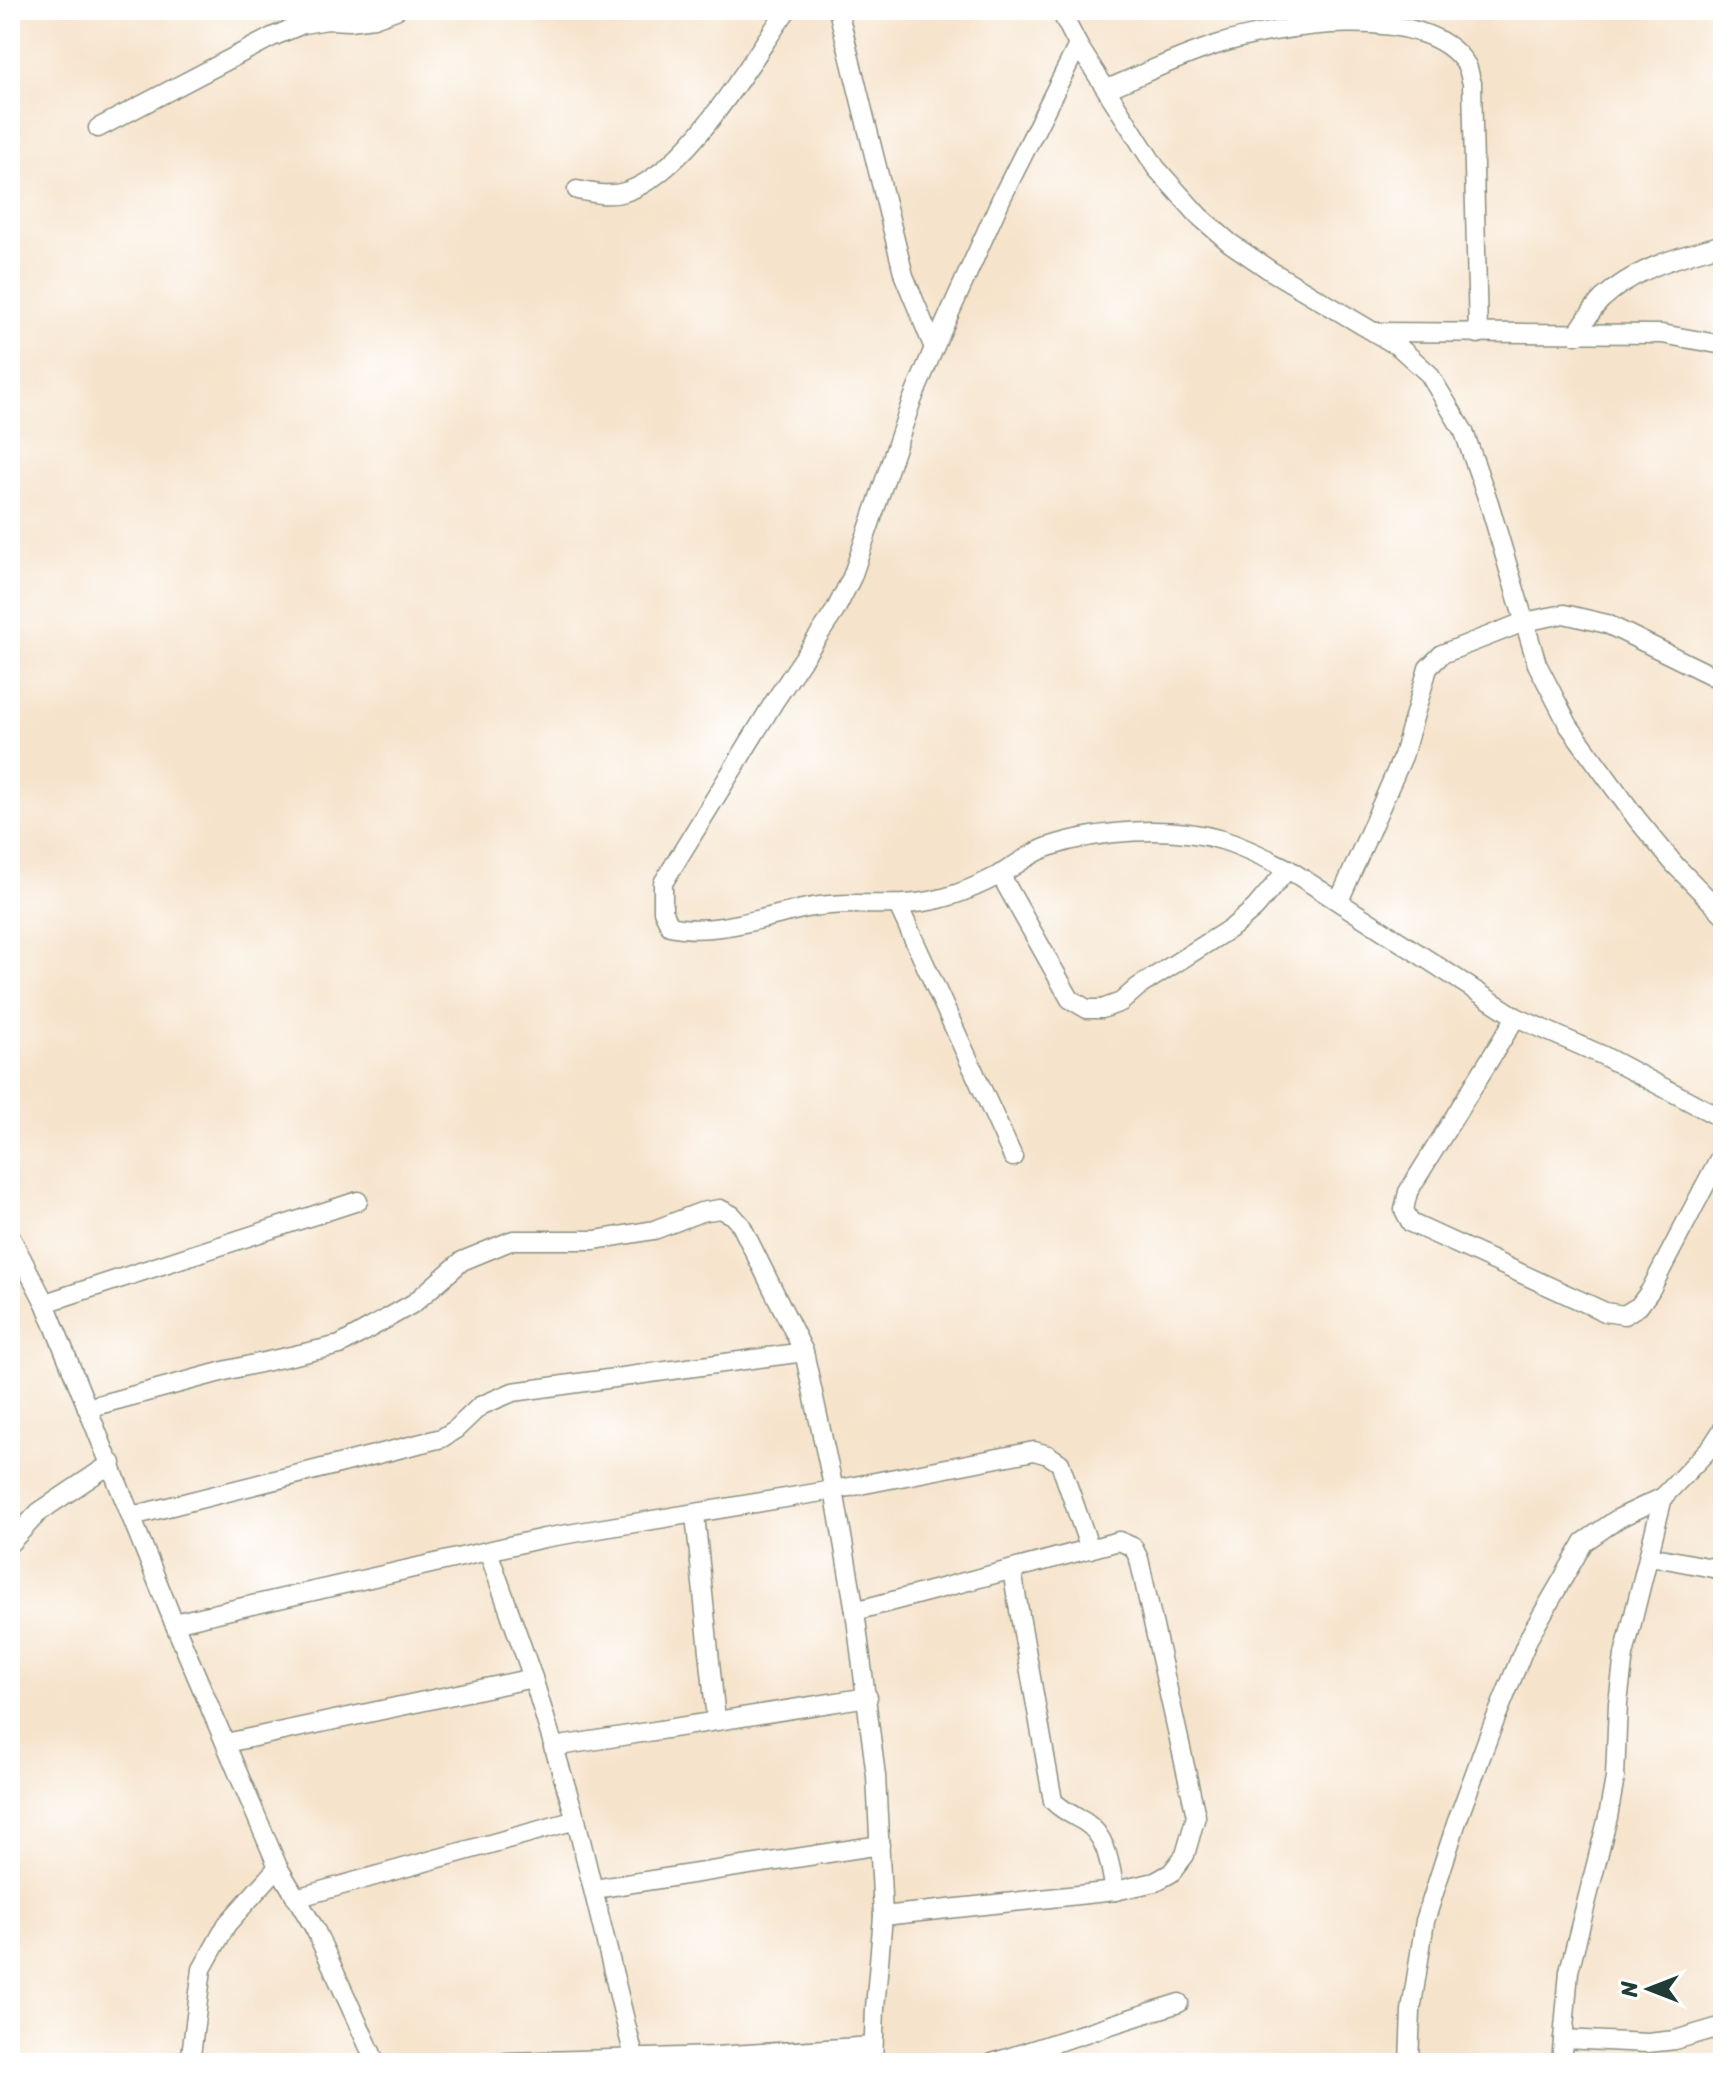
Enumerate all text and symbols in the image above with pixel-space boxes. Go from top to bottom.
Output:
north arrow [1609,1949,1689,2029]
text: N [1610,1981,1649,1998]

